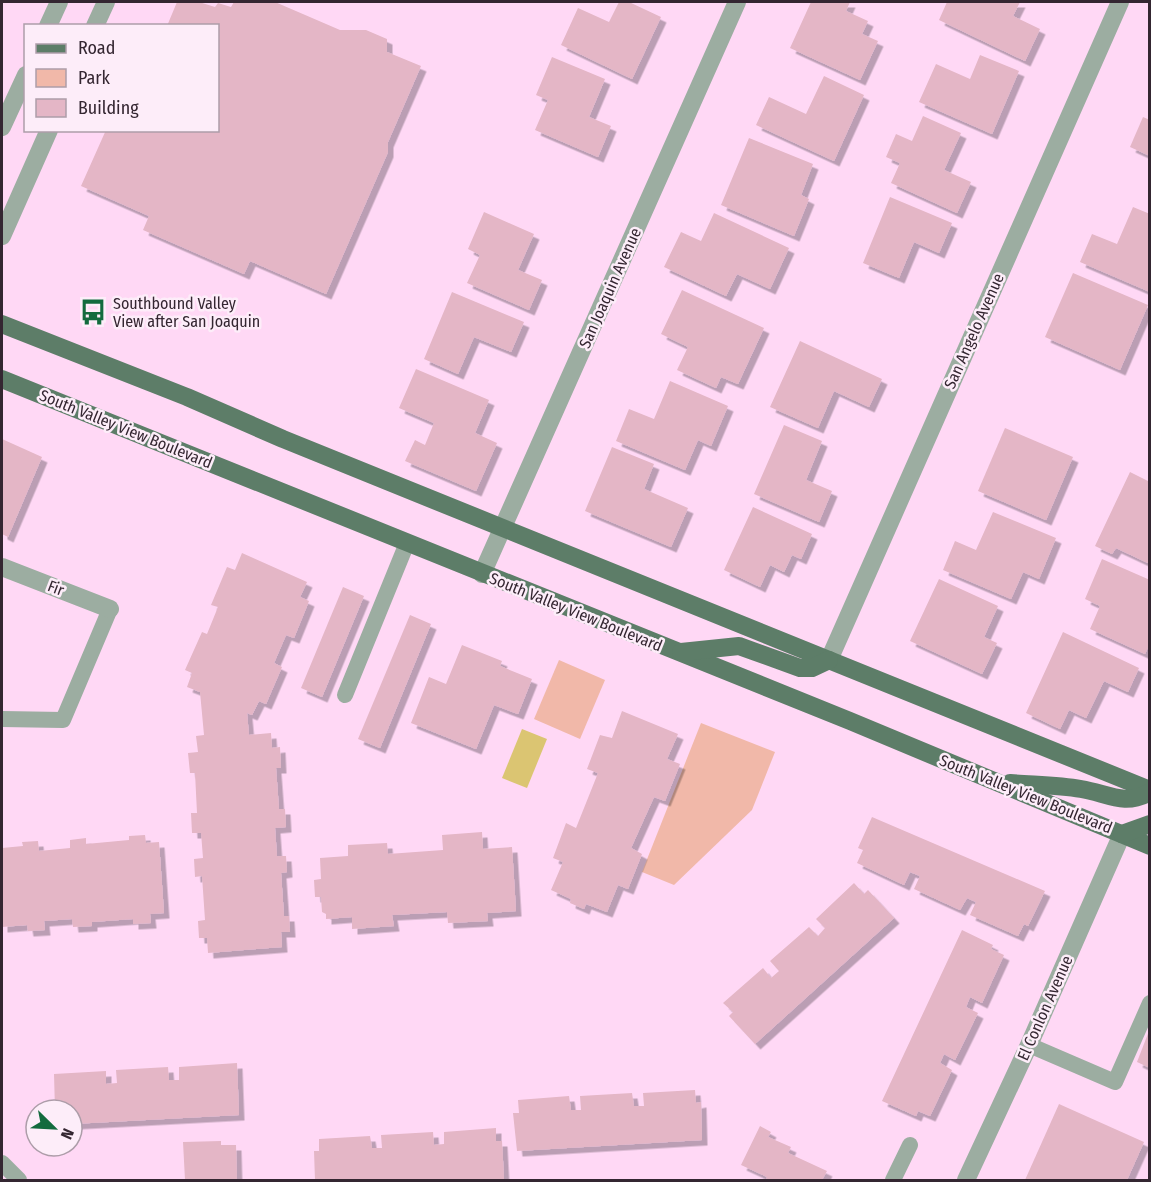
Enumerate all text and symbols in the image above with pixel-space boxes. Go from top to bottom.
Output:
legend [24,24,219,132]
text: Road [78,37,115,59]
text: Park [78,67,111,89]
text: Building [78,97,139,119]
street label: San Joaquin Avenue [575,225,645,351]
street label: San Angelo Avenue [940,270,1008,392]
place label: Southbound Valley View after San Joaquin [113,294,260,331]
bus stop icon: Southbound Valley View after San Joaquin [78,297,108,327]
street label: South Valley View Boulevard [37,386,215,472]
street label: South Valley View Boulevard [487,569,665,655]
street label: Fir [45,576,67,600]
street label: South Valley View Boulevard [937,751,1115,837]
street label: El Conlon Avenue [1013,952,1077,1063]
north arrow [24,1098,84,1158]
text: N [57,1126,78,1142]

